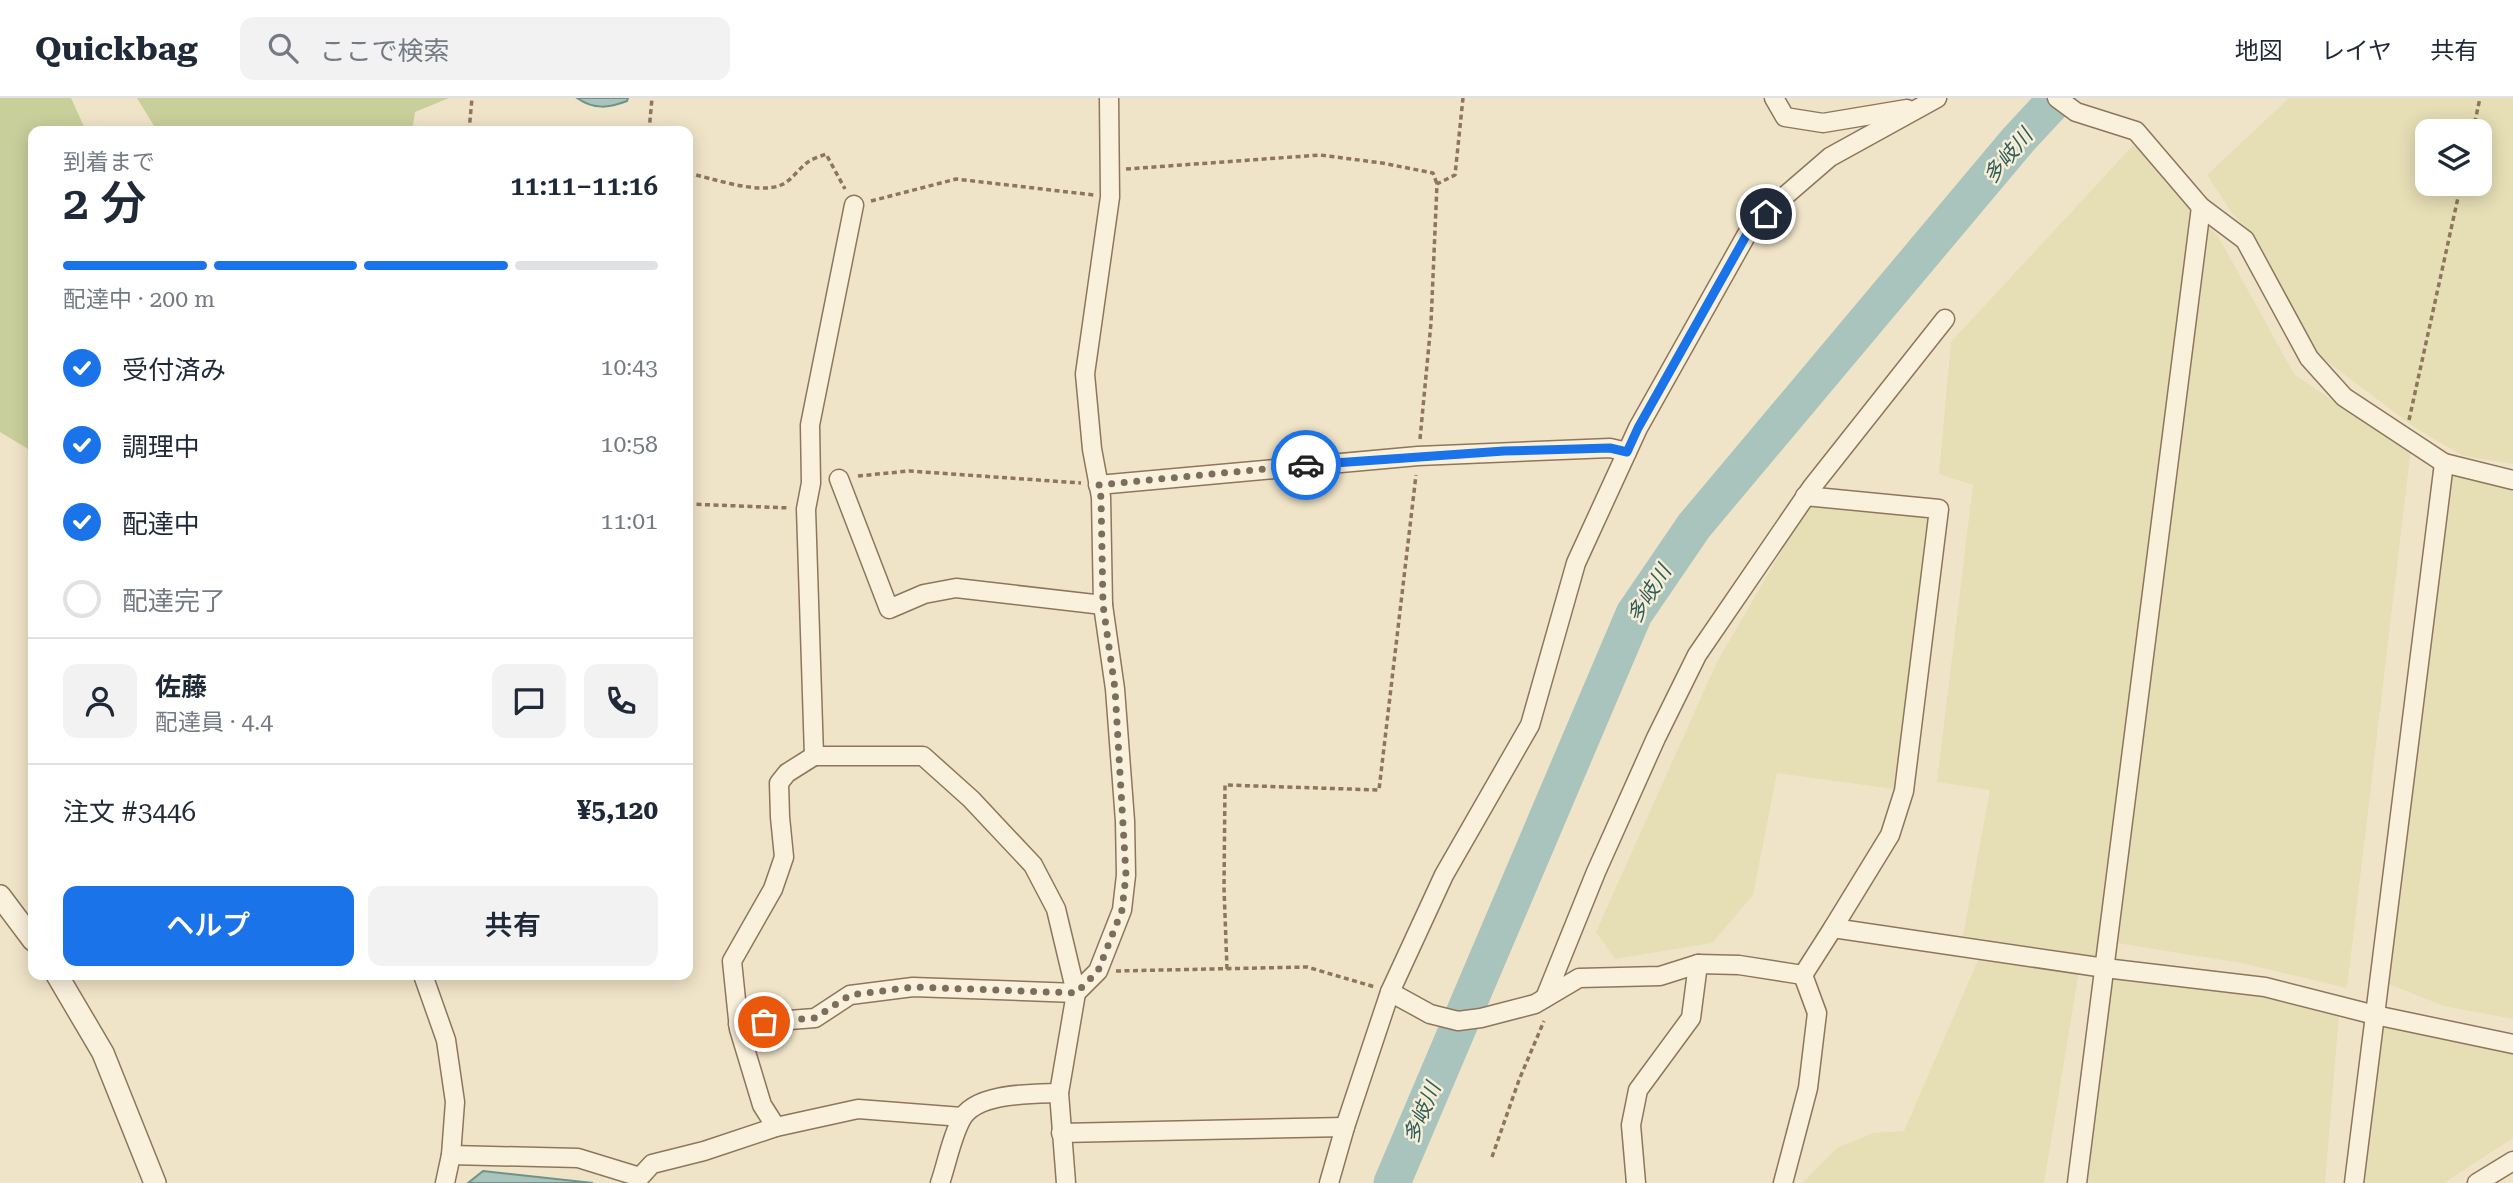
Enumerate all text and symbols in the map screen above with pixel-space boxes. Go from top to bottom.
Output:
search box [240,17,730,80]
text: Quickbag [35,29,198,68]
icon: search [264,29,302,67]
text: ここで検索 [320,36,450,66]
text: 地図 [2235,37,2283,65]
text: レイヤ [2321,37,2392,65]
text: 共有 [2430,37,2478,65]
map controls [2415,119,2492,196]
button: layers [2415,119,2492,196]
water label: 多岐川 [1979,123,2039,188]
text: 到着まで [63,149,155,176]
text: 11:11–11:16 [510,171,658,201]
text: 2 分 [63,176,146,230]
pin [1736,184,1796,244]
icon: home [1747,195,1785,233]
text: 配達中 · 200 m [63,286,215,313]
icon: check [63,349,101,387]
text: 10:43 [601,354,658,381]
text: 受付済み [122,355,226,385]
icon: check [63,426,101,464]
courier [1271,430,1341,500]
text: 10:58 [601,431,658,458]
text: 調理中 [122,432,200,462]
icon: car [1287,446,1325,484]
icon: check [63,503,101,541]
text: 11:01 [601,508,658,535]
text: 配達中 [122,509,200,539]
water label: 多岐川 [1622,559,1677,627]
text: 配達完了 [122,586,226,616]
button: person [63,664,137,738]
button: chat [492,664,566,738]
button: phone [584,664,658,738]
text: 佐藤 [155,672,207,702]
text: 配達員 · 4.4 [155,709,273,736]
text: ¥5,120 [577,795,658,825]
text: 注文 #3446 [63,797,196,827]
button: ヘルプ [63,886,354,966]
button: 共有 [368,886,658,966]
pin [734,992,794,1052]
icon: bag [745,1003,783,1041]
water label: 多岐川 [1399,1077,1446,1147]

